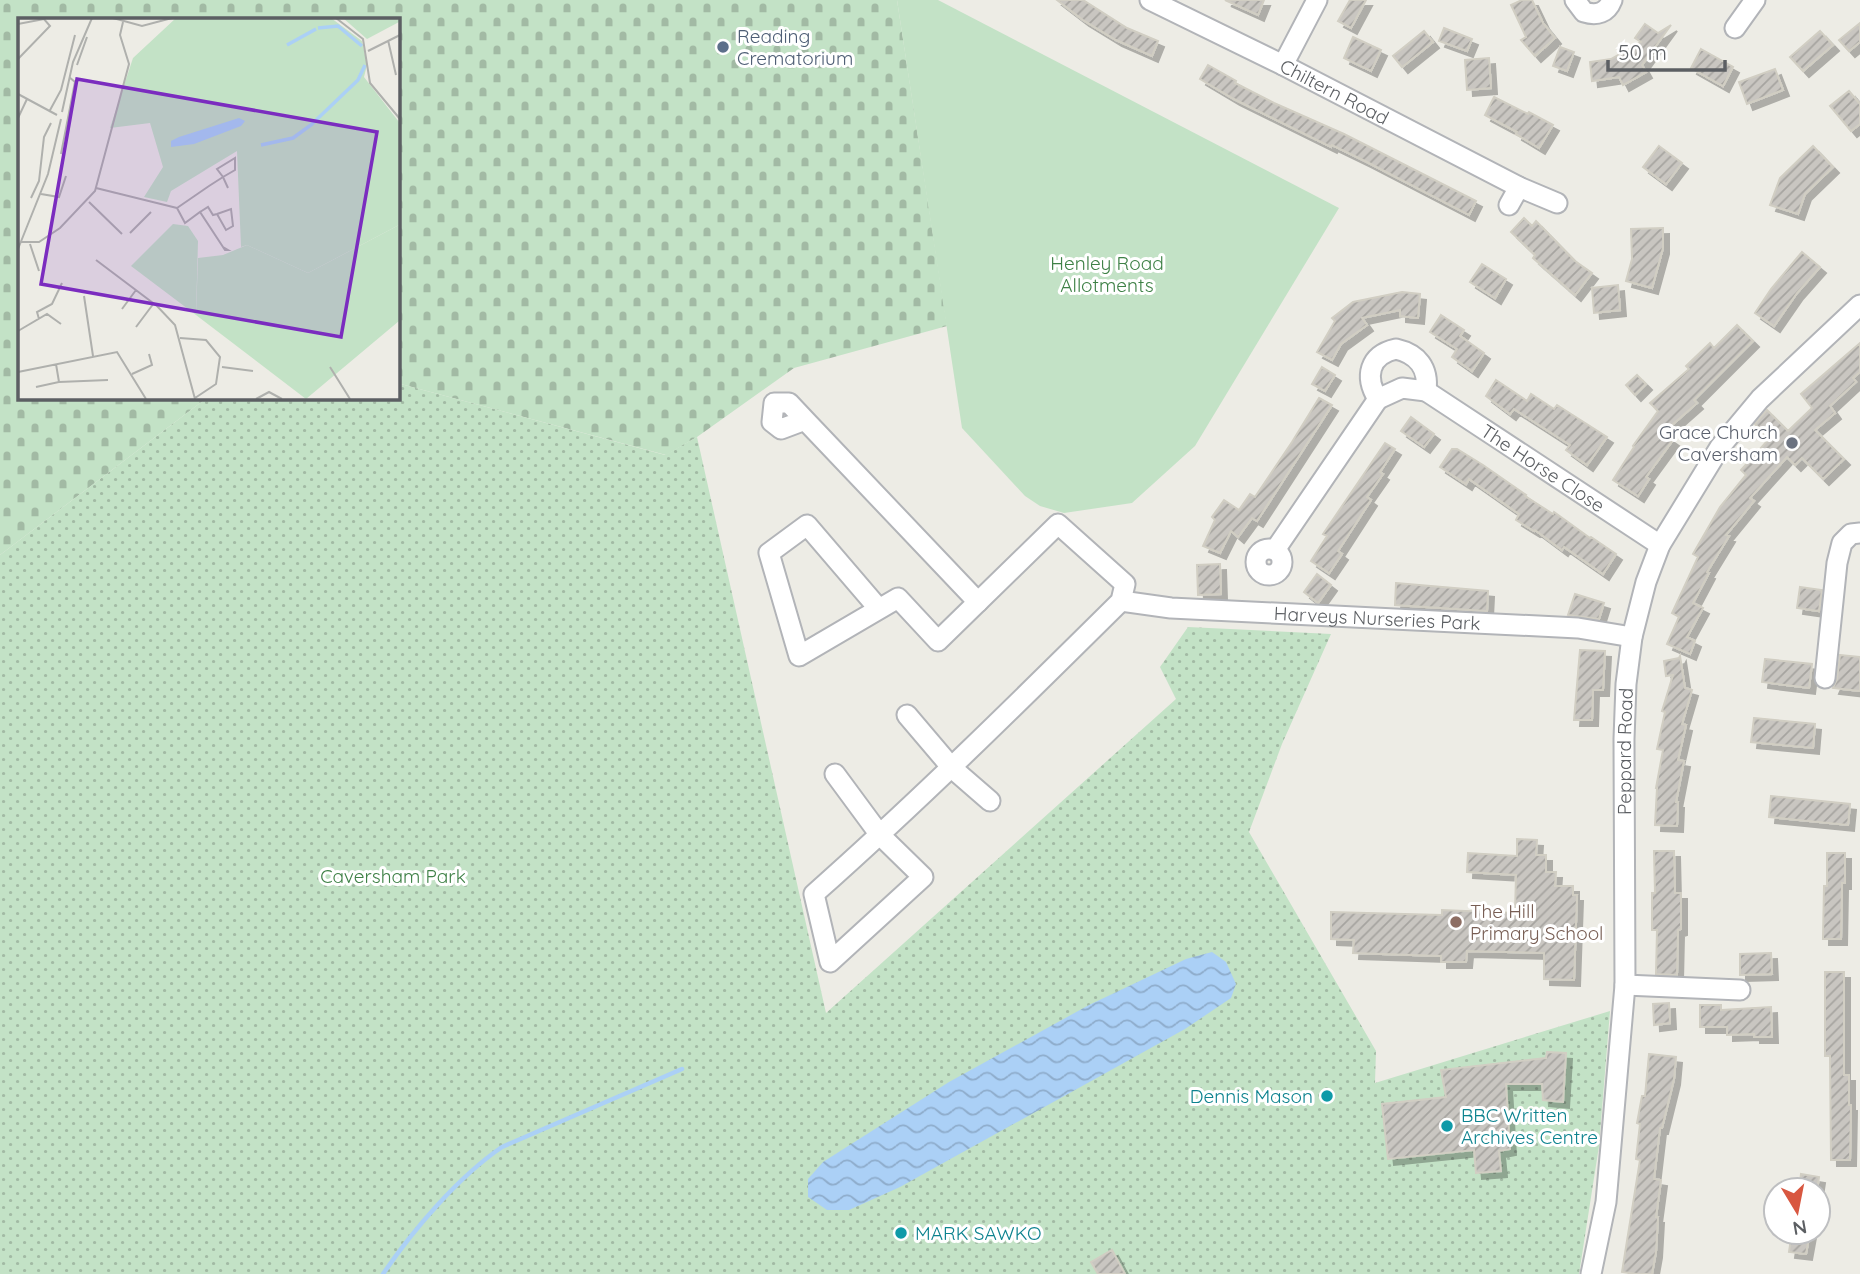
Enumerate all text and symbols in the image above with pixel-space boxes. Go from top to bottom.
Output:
inset map [18,18,399,399]
place label: Reading Crematorium [737,24,853,70]
scale bar [1608,28,1725,72]
marker: Reading Crematorium [715,39,731,55]
text: 50 m [1618,39,1667,65]
street label: Chiltern Road [1276,54,1393,130]
park label: Henley Road Allotments [1050,251,1164,297]
street label: The Horse Close [1476,419,1609,517]
place label: Grace Church Caversham [1659,420,1778,466]
marker: Grace Church Caversham [1784,435,1800,451]
street label: Harveys Nurseries Park [1273,601,1481,635]
street label: Peppard Road [1612,687,1638,815]
park label: Caversham Park [320,864,466,888]
place label: The Hill Primary School [1470,899,1603,945]
marker: The Hill Primary School [1448,914,1464,930]
place label: Dennis Mason [1190,1084,1313,1108]
marker: Dennis Mason [1319,1088,1335,1104]
place label: BBC Written Archives Centre [1461,1103,1598,1149]
marker: BBC Written Archives Centre [1439,1118,1455,1134]
north arrow [1762,1176,1832,1246]
text: N [1791,1215,1809,1241]
place label: MARK SAWKO [915,1221,1041,1245]
marker: MARK SAWKO [893,1225,909,1241]

